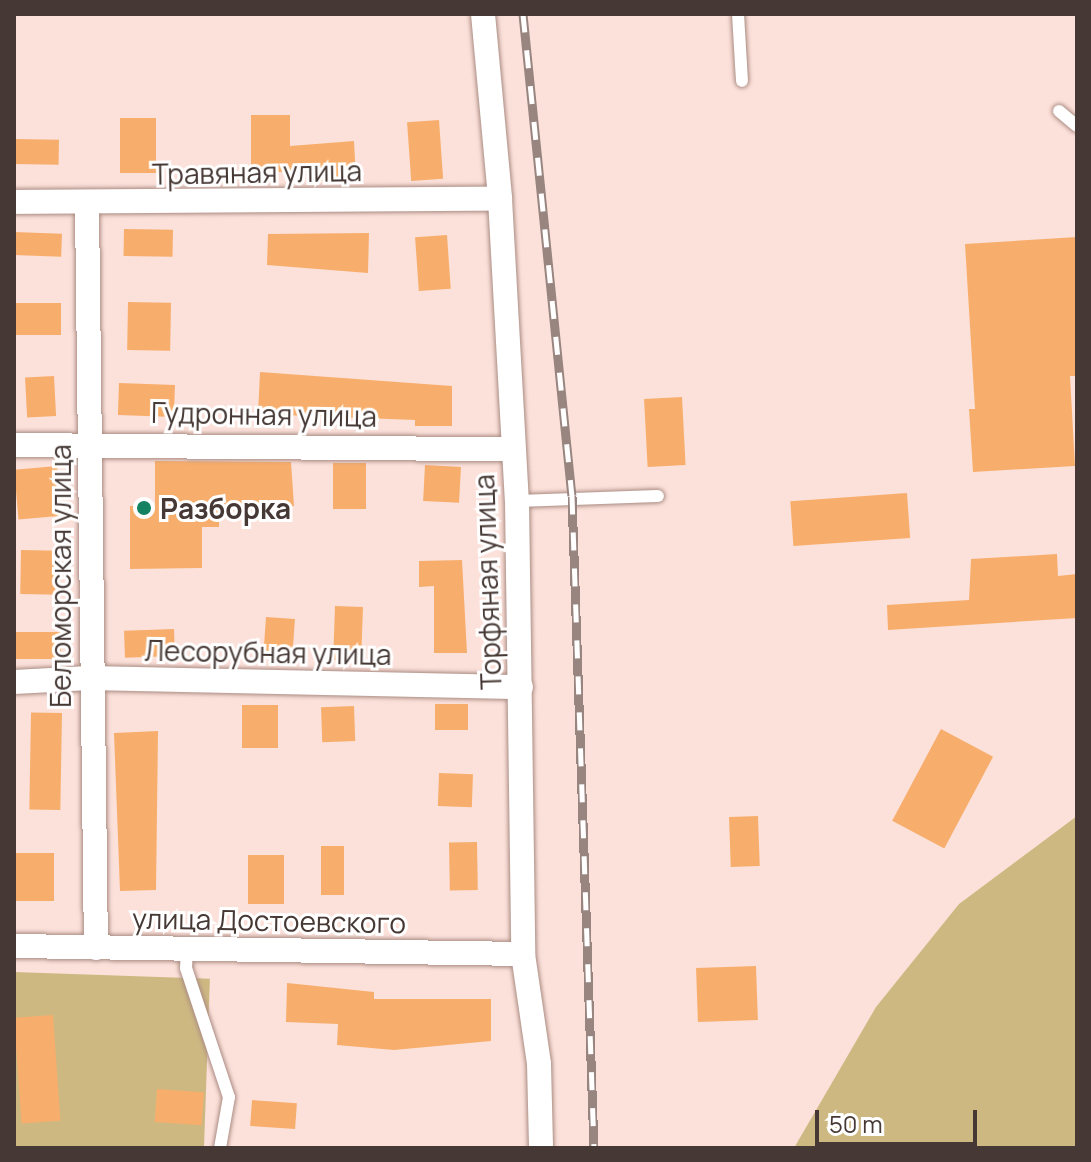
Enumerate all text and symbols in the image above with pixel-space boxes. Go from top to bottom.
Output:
street label: Травяная улица [152,153,362,191]
street label: Гудронная улица [151,395,377,433]
street label: Беломорская улица [43,444,77,708]
street label: Торфяная улица [466,474,508,690]
place label: Разборка [160,491,291,525]
marker: Разборка [135,499,153,517]
street label: Лесорубная улица [144,633,392,671]
street label: улица Достоевского [132,901,406,939]
scale bar [819,1094,981,1144]
text: 50 m [829,1107,883,1140]

